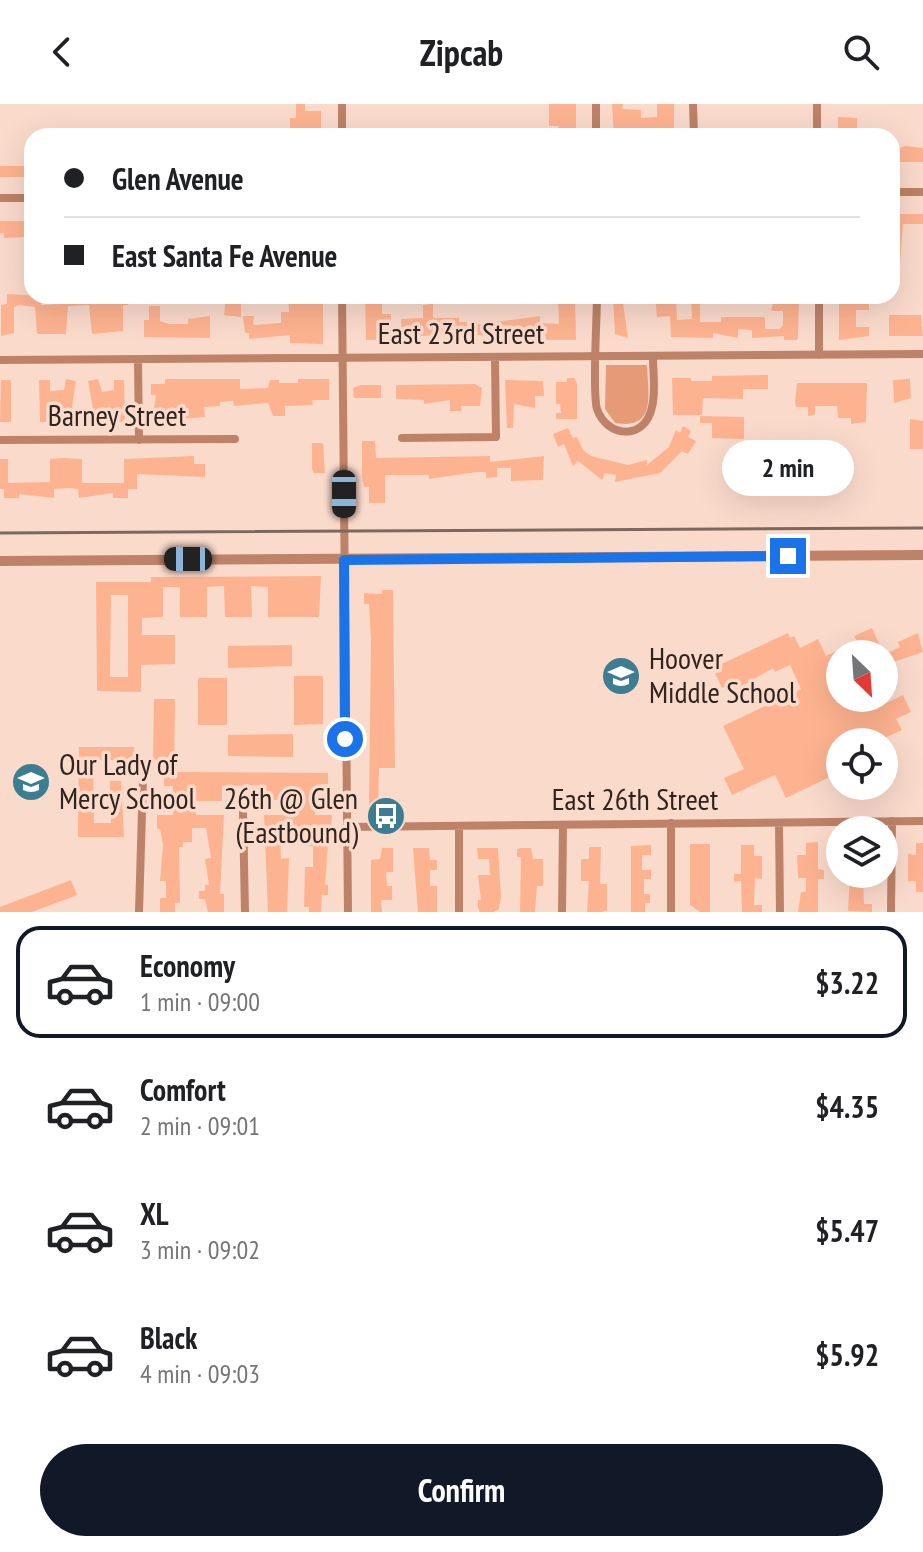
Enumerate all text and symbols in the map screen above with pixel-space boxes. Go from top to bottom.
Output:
text: Zipcab [420,29,503,76]
icon: back [40,30,84,74]
icon: search [839,30,883,74]
text: Glen Avenue [112,159,244,198]
text: East Santa Fe Avenue [112,236,337,275]
street label: East 23rd Street [378,313,545,352]
street label: Barney Street [48,395,187,434]
callout: 2 min [722,440,854,496]
text: 2 min [762,451,814,484]
car [332,470,356,518]
route end [770,538,806,574]
car [164,547,212,571]
place label: Hoover Middle School [649,638,796,711]
north arrow [826,640,898,712]
map controls [826,640,898,888]
school or university icon: Hoover Middle School [600,655,642,697]
route start [327,721,363,757]
button: locate [826,728,898,800]
place label: Our Lady of Mercy School [59,744,196,817]
school or university icon: Our Lady of Mercy School [10,761,52,803]
place label: 26th @ Glen (Eastbound) [224,778,358,851]
street label: East 26th Street [552,779,719,818]
bus stop icon: 26th @ Glen (Eastbound) [365,795,407,837]
button: layers [826,816,898,888]
icon: car [44,946,116,1018]
text: Economy [140,946,235,985]
text: $3.22 [815,963,879,1002]
text: 1 min · 09:00 [140,985,260,1018]
icon: car [44,1070,116,1142]
text: Comfort [140,1070,226,1109]
text: $4.35 [815,1087,879,1126]
text: 2 min · 09:01 [140,1109,260,1142]
icon: car [44,1194,116,1266]
text: XL [140,1194,169,1233]
text: $5.47 [815,1211,879,1250]
text: 3 min · 09:02 [140,1233,260,1266]
icon: car [44,1318,116,1390]
text: Black [140,1318,197,1357]
text: $5.92 [815,1335,879,1374]
text: 4 min · 09:03 [140,1357,260,1390]
button: Confirm [40,1444,883,1536]

